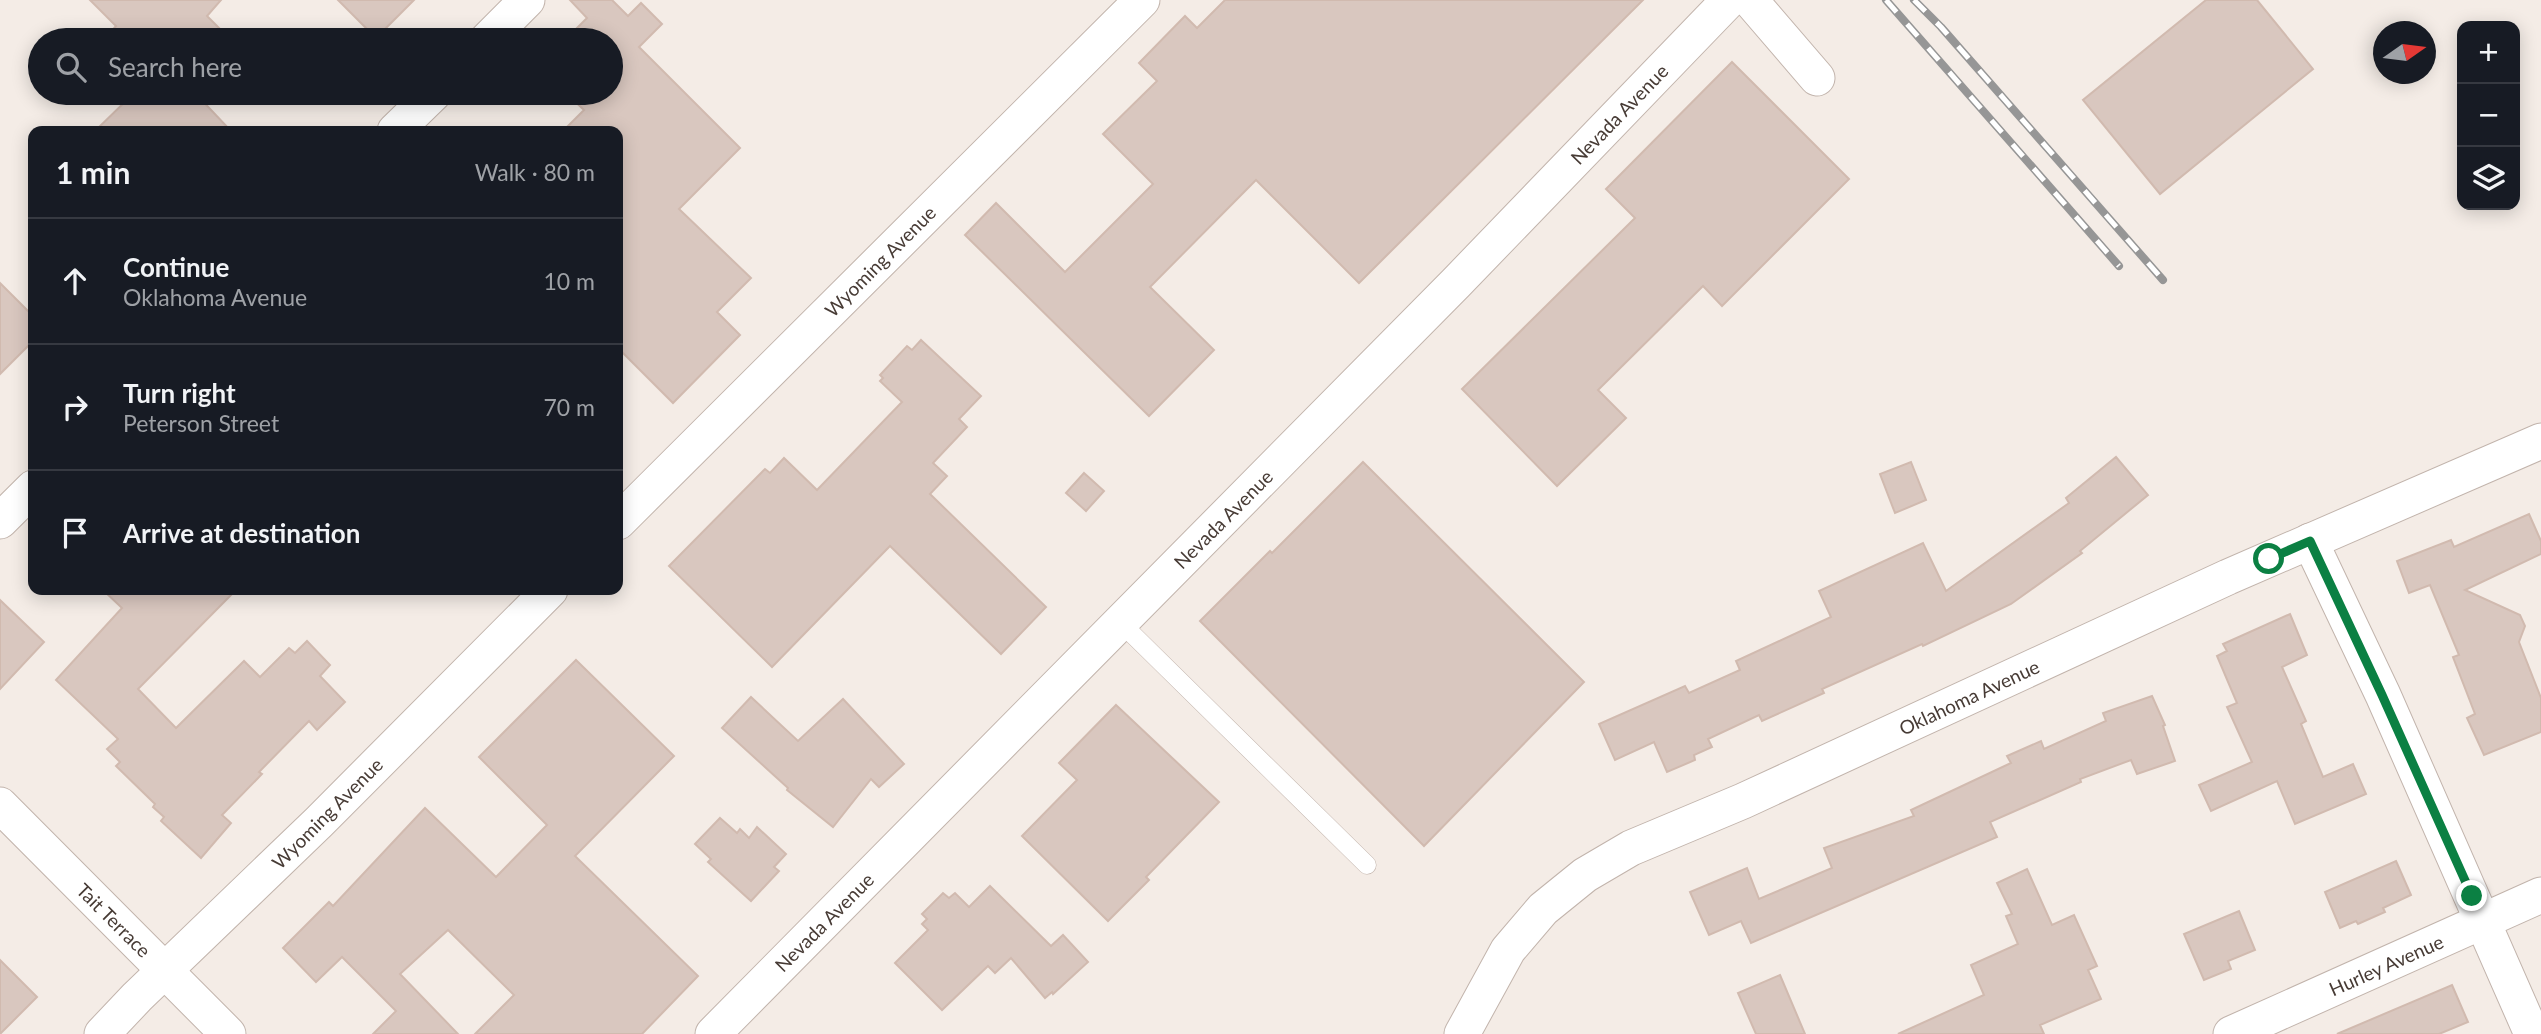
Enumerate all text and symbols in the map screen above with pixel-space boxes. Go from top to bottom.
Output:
north arrow [2373,21,2436,84]
map controls [2457,21,2520,210]
button: + [2457,21,2520,84]
search box [28,28,623,105]
icon: search [52,48,90,86]
text: Search here [108,51,242,83]
street label: Nevada Avenue [1565,59,1673,169]
button: − [2457,84,2520,147]
button: layers [2457,147,2520,210]
text: 1 min [56,154,130,190]
text: Walk · 80 m [475,158,595,186]
street label: Wyoming Avenue [820,201,940,321]
text: Continue [123,251,229,283]
icon: ahead [56,262,94,300]
text: 10 m [544,267,595,295]
text: Oklahoma Avenue [123,283,307,311]
text: Turn right [123,377,236,409]
icon: right [56,388,94,426]
text: 70 m [544,393,595,421]
text: Peterson Street [123,409,279,437]
street label: Nevada Avenue [1169,465,1277,573]
icon: arrive [56,514,94,552]
text: Arrive at destination [123,517,360,549]
route start [2253,543,2284,574]
street label: Oklahoma Avenue [1895,654,2043,740]
street label: Wyoming Avenue [267,753,387,873]
street label: Nevada Avenue [770,868,878,976]
street label: Tait Terrace [72,878,156,962]
route end [2456,880,2487,911]
street label: Hurley Avenue [2325,930,2447,1000]

